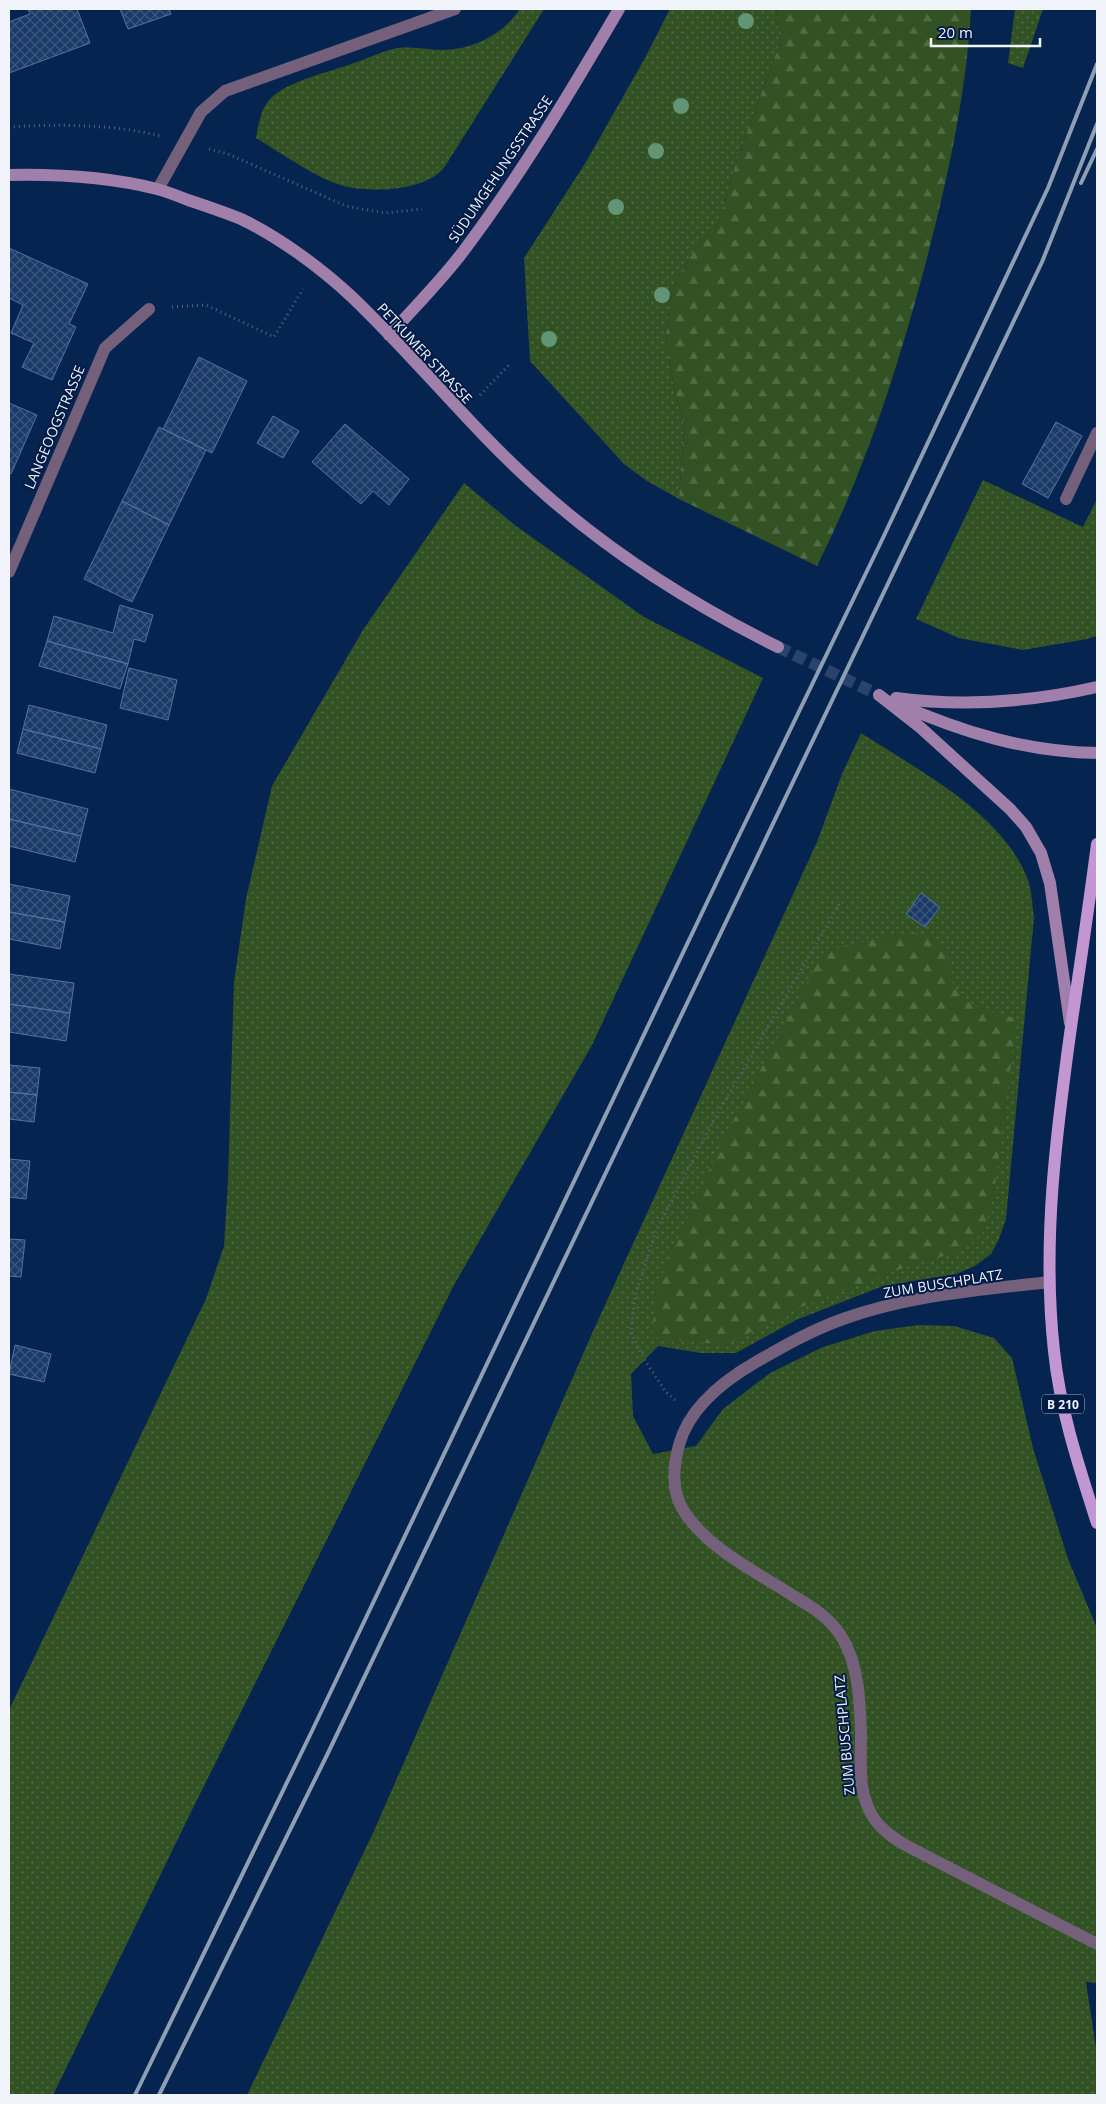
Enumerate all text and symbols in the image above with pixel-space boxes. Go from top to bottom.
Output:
scale bar [931,15,1040,47]
text: 20 m [938,22,973,42]
street label: SÜDUMGEHUNGSSTRASSE [444,92,556,246]
street label: PETKUMER STRASSE [373,298,477,408]
street label: LANGEOOGSTRASSE [19,362,89,492]
street label: ZUM BUSCHPLATZ [882,1264,1004,1302]
road number: B 210 [1042,1395,1084,1414]
street label: ZUM BUSCHPLATZ [829,1674,859,1796]

